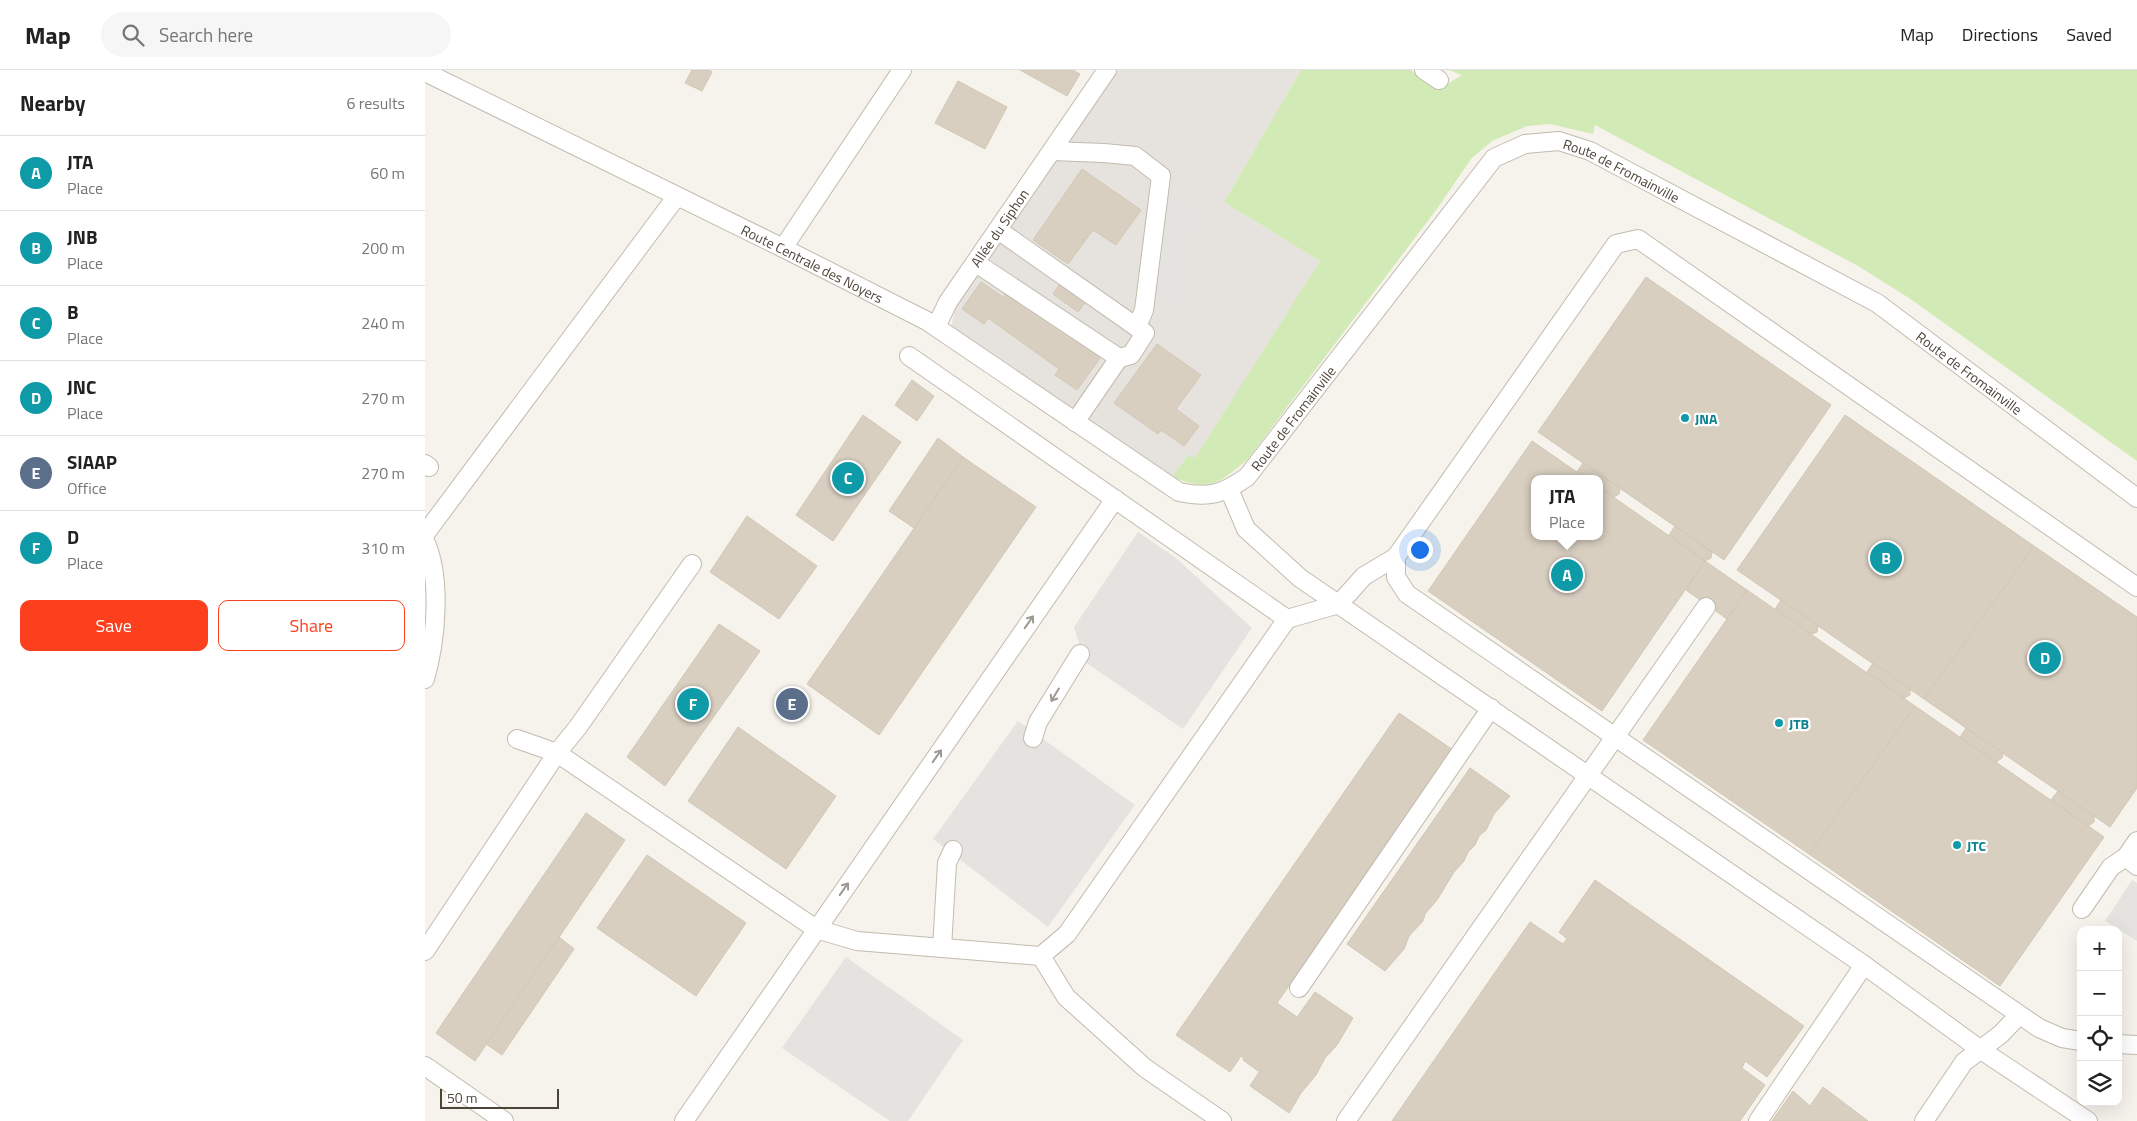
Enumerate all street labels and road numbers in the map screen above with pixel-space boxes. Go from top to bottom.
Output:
street label: Route de Fromainville [1561,133,1684,207]
street label: Allée du Siphon [965,184,1033,271]
street label: Route Centrale des Noyers [738,219,887,308]
street label: Route de Fromainville [1912,326,2027,419]
street label: Route de Fromainville [1245,361,1340,475]

